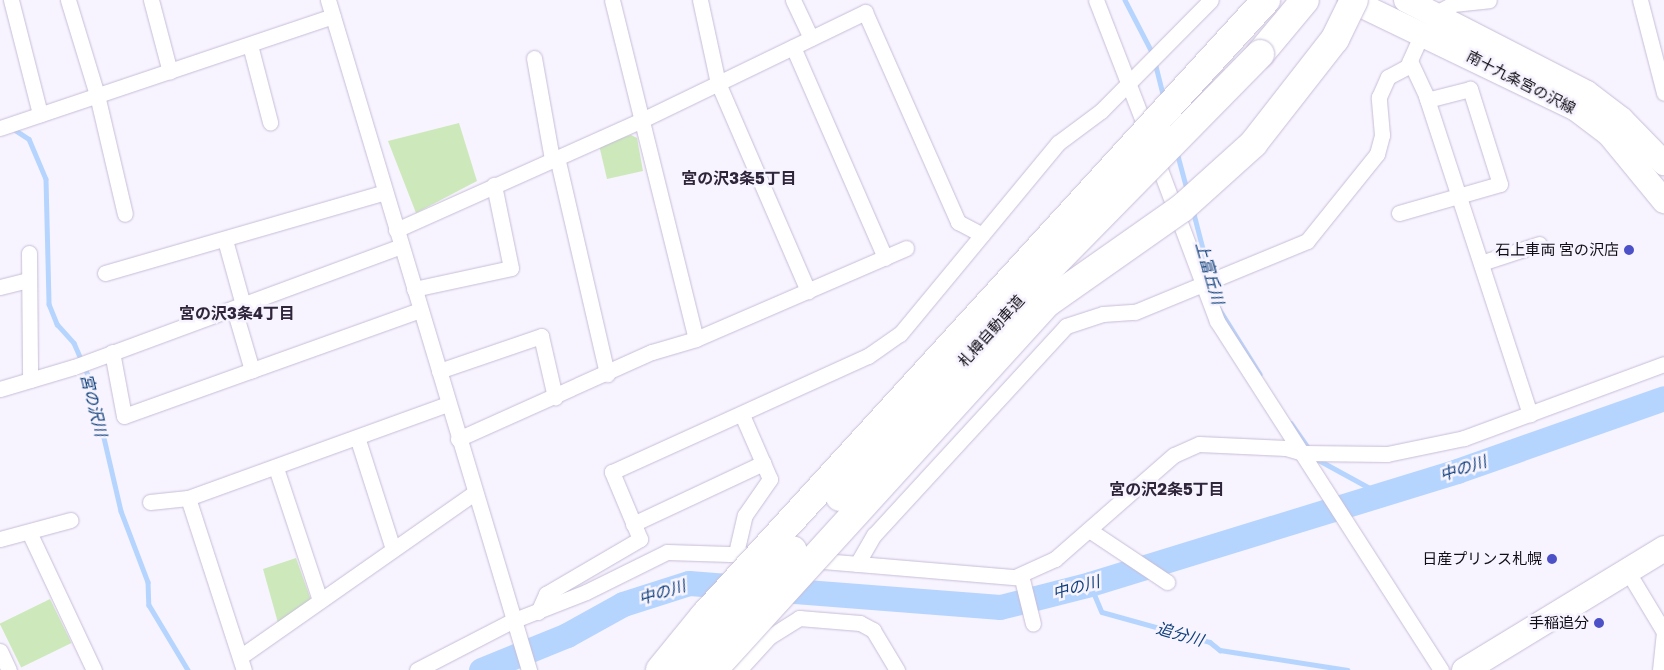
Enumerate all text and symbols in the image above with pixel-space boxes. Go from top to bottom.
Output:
street label: 南十九条宮の沢線 [1463,47,1579,117]
district label: 宮の沢3条5丁目 [681,168,797,188]
water label: 上富丘川 [1192,240,1228,306]
place label: 石上車両 宮の沢店 [1495,241,1619,259]
marker: 石上車両 宮の沢店 [1623,244,1635,256]
street label: 札樽自動車道 [954,292,1028,370]
district label: 宮の沢3条4丁目 [179,303,295,323]
water label: 宮の沢川 [77,372,111,438]
water label: 中の川 [1437,451,1489,485]
district label: 宮の沢2条5丁目 [1109,479,1225,499]
place label: 日産プリンス札幌 [1422,550,1542,568]
marker: 日産プリンス札幌 [1546,553,1558,565]
water label: 中の川 [1050,572,1102,602]
water label: 中の川 [636,576,688,608]
place label: 手稲追分 [1529,614,1589,632]
marker: 手稲追分 [1593,617,1605,629]
water label: 追分川 [1154,618,1206,650]

